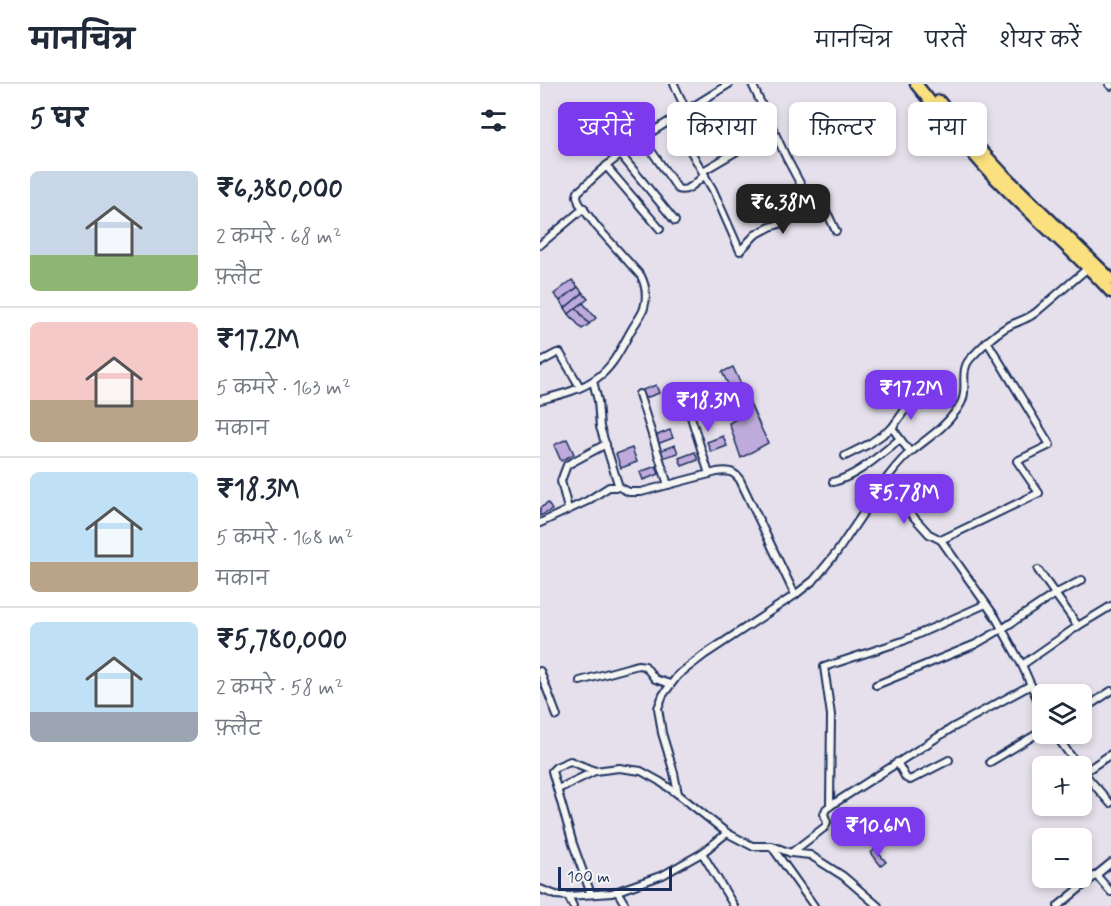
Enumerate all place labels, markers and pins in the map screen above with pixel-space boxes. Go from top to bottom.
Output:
pin: ₹6.38M [734,184,832,235]
pin: ₹17.2M [862,370,960,421]
pin: ₹18.3M [659,382,757,433]
pin: ₹5.78M [855,474,953,525]
pin: ₹10.6M [829,807,927,858]

